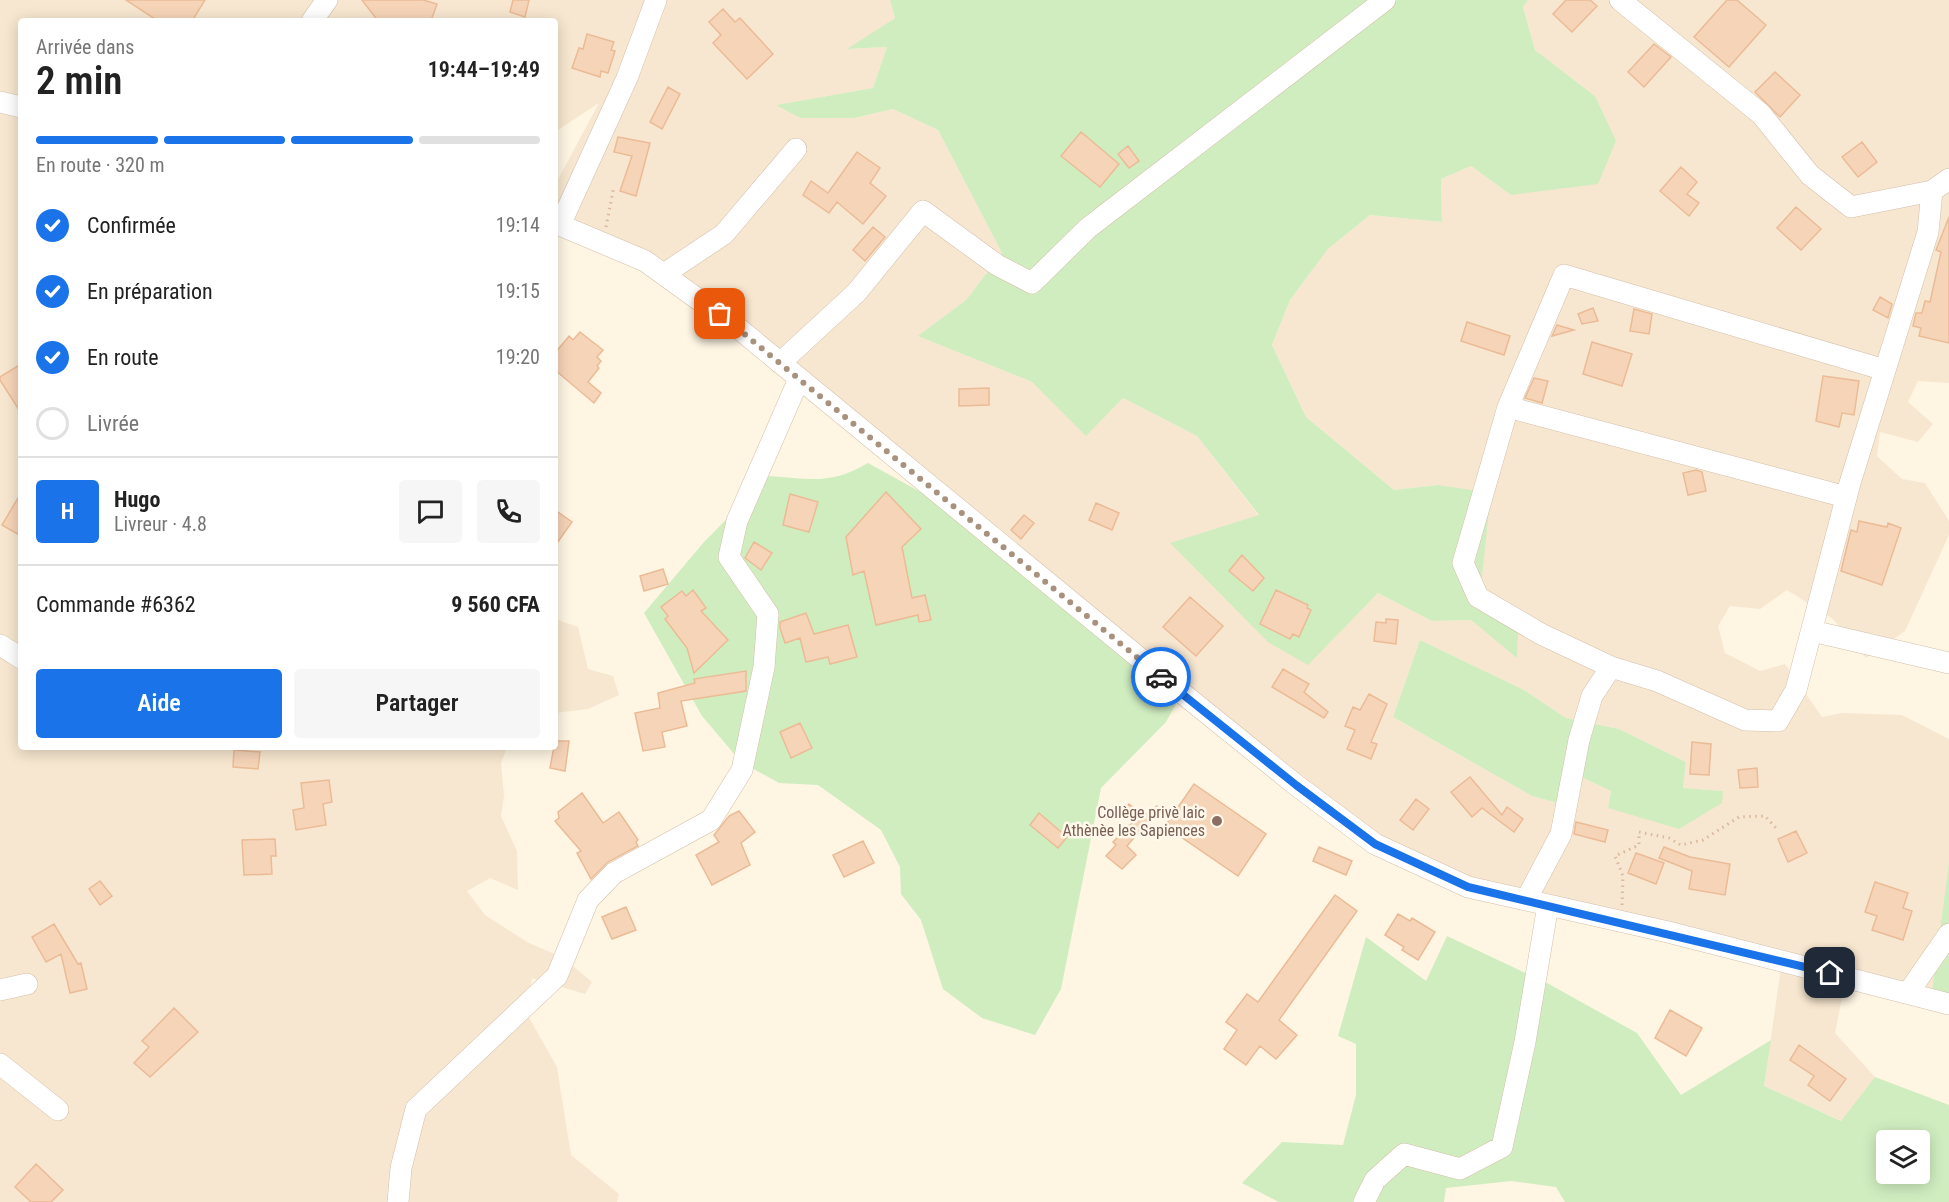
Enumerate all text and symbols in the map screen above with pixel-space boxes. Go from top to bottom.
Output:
text: Arrivée dans [36,35,134,59]
text: 19:44–19:49 [428,57,540,82]
text: 2 min [36,58,122,104]
text: En route · 320 m [36,153,164,177]
icon: check [36,209,69,242]
text: Confirmée [87,213,176,238]
text: 19:14 [496,213,540,237]
icon: check [36,275,69,308]
text: En préparation [87,279,213,304]
text: 19:15 [496,279,540,303]
pin [694,288,745,339]
icon: bag [703,297,736,330]
icon: check [36,341,69,374]
text: En route [87,345,159,370]
text: 19:20 [496,345,540,369]
text: Livrée [87,411,139,436]
button: chat [399,480,462,543]
button: phone [477,480,540,543]
text: Hugo [114,487,160,512]
text: H [61,499,74,524]
text: Livreur · 4.8 [114,512,207,536]
text: Commande #6362 [36,592,196,617]
text: 9 560 CFA [451,592,540,617]
courier [1131,647,1191,707]
icon: car [1145,661,1178,694]
button: Aide [36,669,282,738]
button: Partager [294,669,540,738]
place label: Collège privè laic Athènèe les Sapiences [1062,803,1205,840]
marker: Collège privè laic Athènèe les Sapiences [1210,814,1224,828]
pin [1804,947,1855,998]
icon: home [1813,956,1846,989]
map controls [1876,1130,1930,1184]
button: layers [1876,1130,1930,1184]

